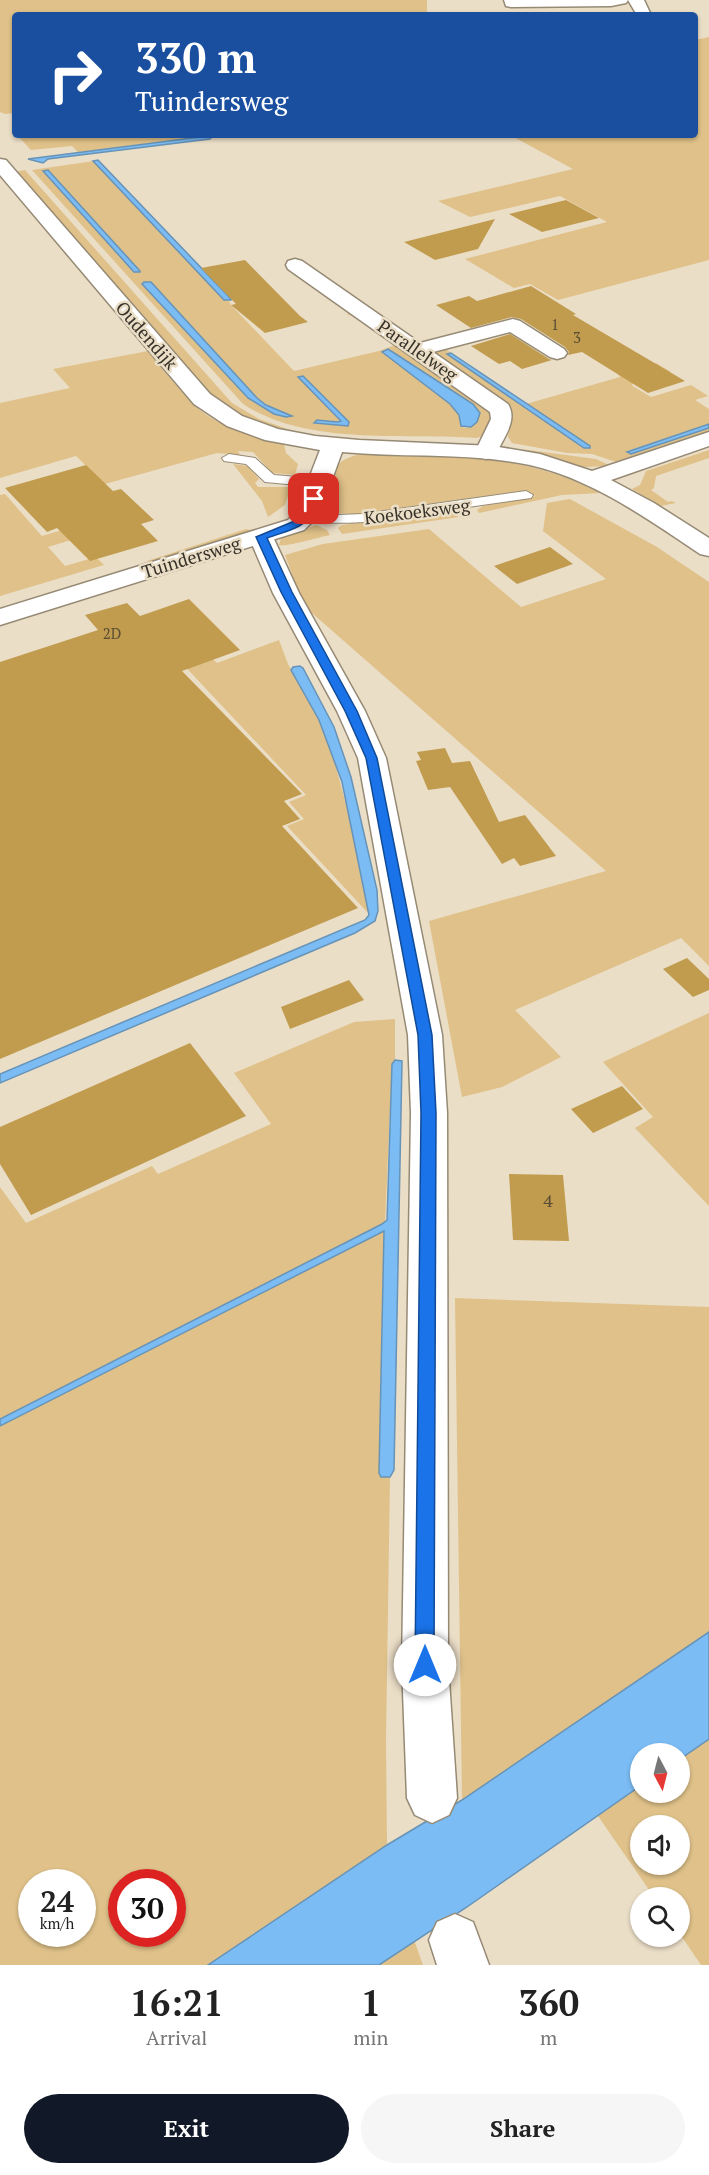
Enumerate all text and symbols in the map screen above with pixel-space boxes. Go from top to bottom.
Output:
text: 330 m [135,29,256,85]
icon: right [36,36,114,114]
text: Tuindersweg [135,83,288,119]
street label: Oudendijk [111,296,184,375]
street label: Parallelweg [373,314,463,387]
house number: 1 [551,314,559,334]
house number: 3 [573,327,581,347]
pin [288,473,339,524]
icon: arrive [297,482,330,515]
street label: Koekoeksweg [363,493,472,529]
street label: Tuindersweg [139,530,244,583]
house number: 2D [103,623,121,643]
house number: 4 [543,1188,553,1212]
position arrow [393,1633,457,1697]
north arrow [630,1743,690,1803]
map controls [630,1743,690,1947]
button: sound [630,1815,690,1875]
speed limit sign: 30 [108,1869,186,1947]
text: 24 [40,1881,74,1921]
button: search [630,1887,690,1947]
text: km/h [40,1913,74,1933]
text: 16:21 [130,1979,223,2026]
text: 1 [361,1979,381,2026]
text: 360 [518,1979,579,2026]
text: Arrival [146,2024,207,2051]
text: min [353,2024,388,2051]
text: m [540,2024,557,2051]
button: Exit [24,2094,349,2163]
button: Share [361,2094,685,2163]

